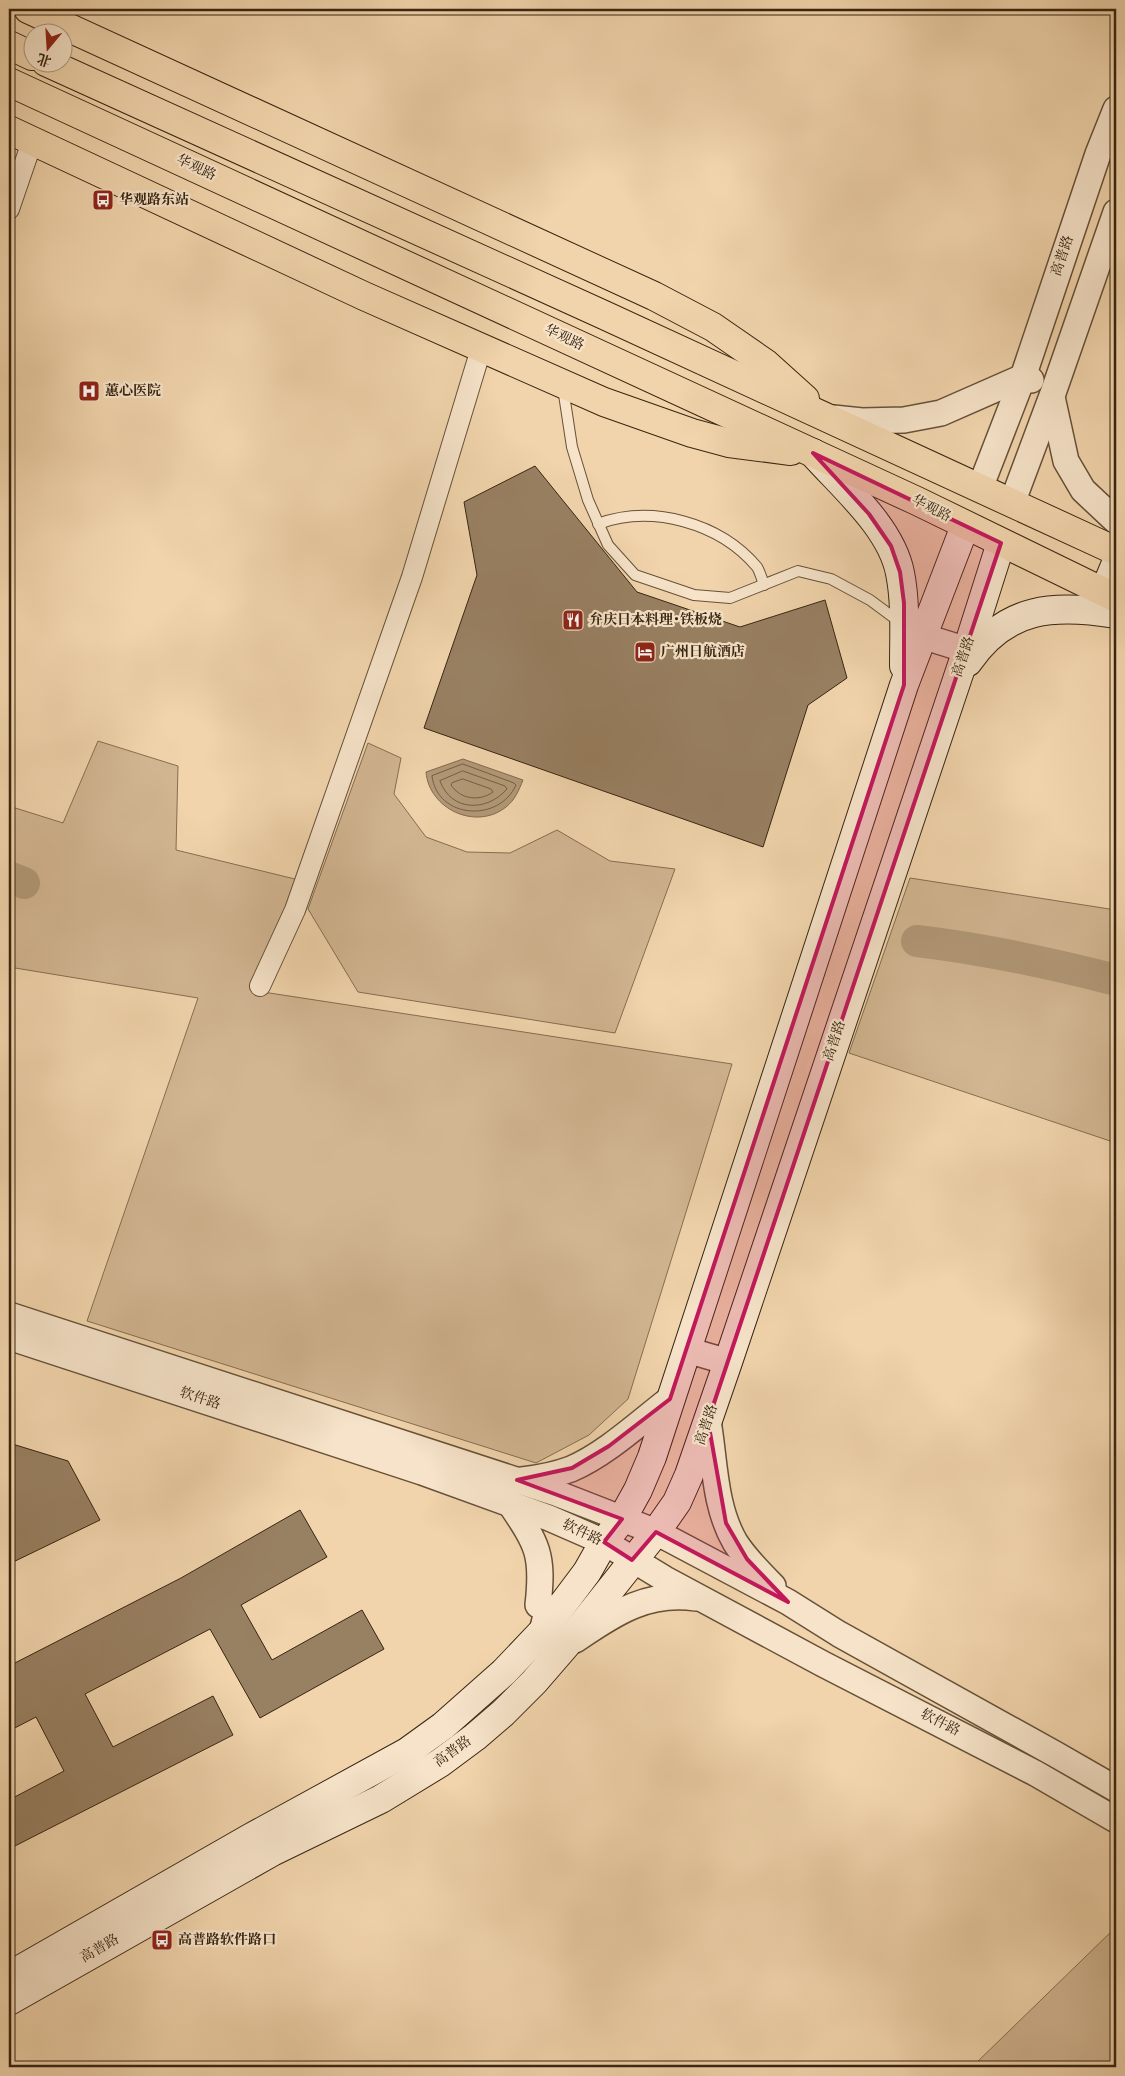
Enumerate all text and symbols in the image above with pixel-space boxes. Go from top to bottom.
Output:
north arrow [22,22,72,72]
text: 北 [35,48,54,70]
street label: 华观路 [173,151,219,185]
bus stop icon: 华观路东站 [91,188,115,212]
place label: 华观路东站 [119,191,189,210]
street label: 高普路 [1047,233,1079,279]
street label: 华观路 [541,321,587,355]
hospital icon: 蕙心医院 [77,379,101,403]
place label: 蕙心医院 [105,382,161,401]
street label: 华观路 [908,491,954,527]
restaurant icon: 弁庆日本料理･铁板烧 [561,608,585,632]
place label: 弁庆日本料理･铁板烧 [589,611,722,630]
street label: 高普路 [948,634,980,680]
hotel icon: 广州日航酒店 [633,640,657,664]
place label: 广州日航酒店 [661,643,745,662]
street label: 高普路 [819,1018,851,1064]
street label: 软件路 [177,1383,223,1415]
street label: 高普路 [691,1402,723,1448]
street label: 软件路 [559,1516,605,1550]
street label: 软件路 [917,1705,963,1741]
street label: 高普路 [430,1732,476,1772]
bus stop icon: 高普路软件路口 [150,1928,174,1952]
street label: 高普路 [77,1930,123,1968]
place label: 高普路软件路口 [178,1931,276,1950]

